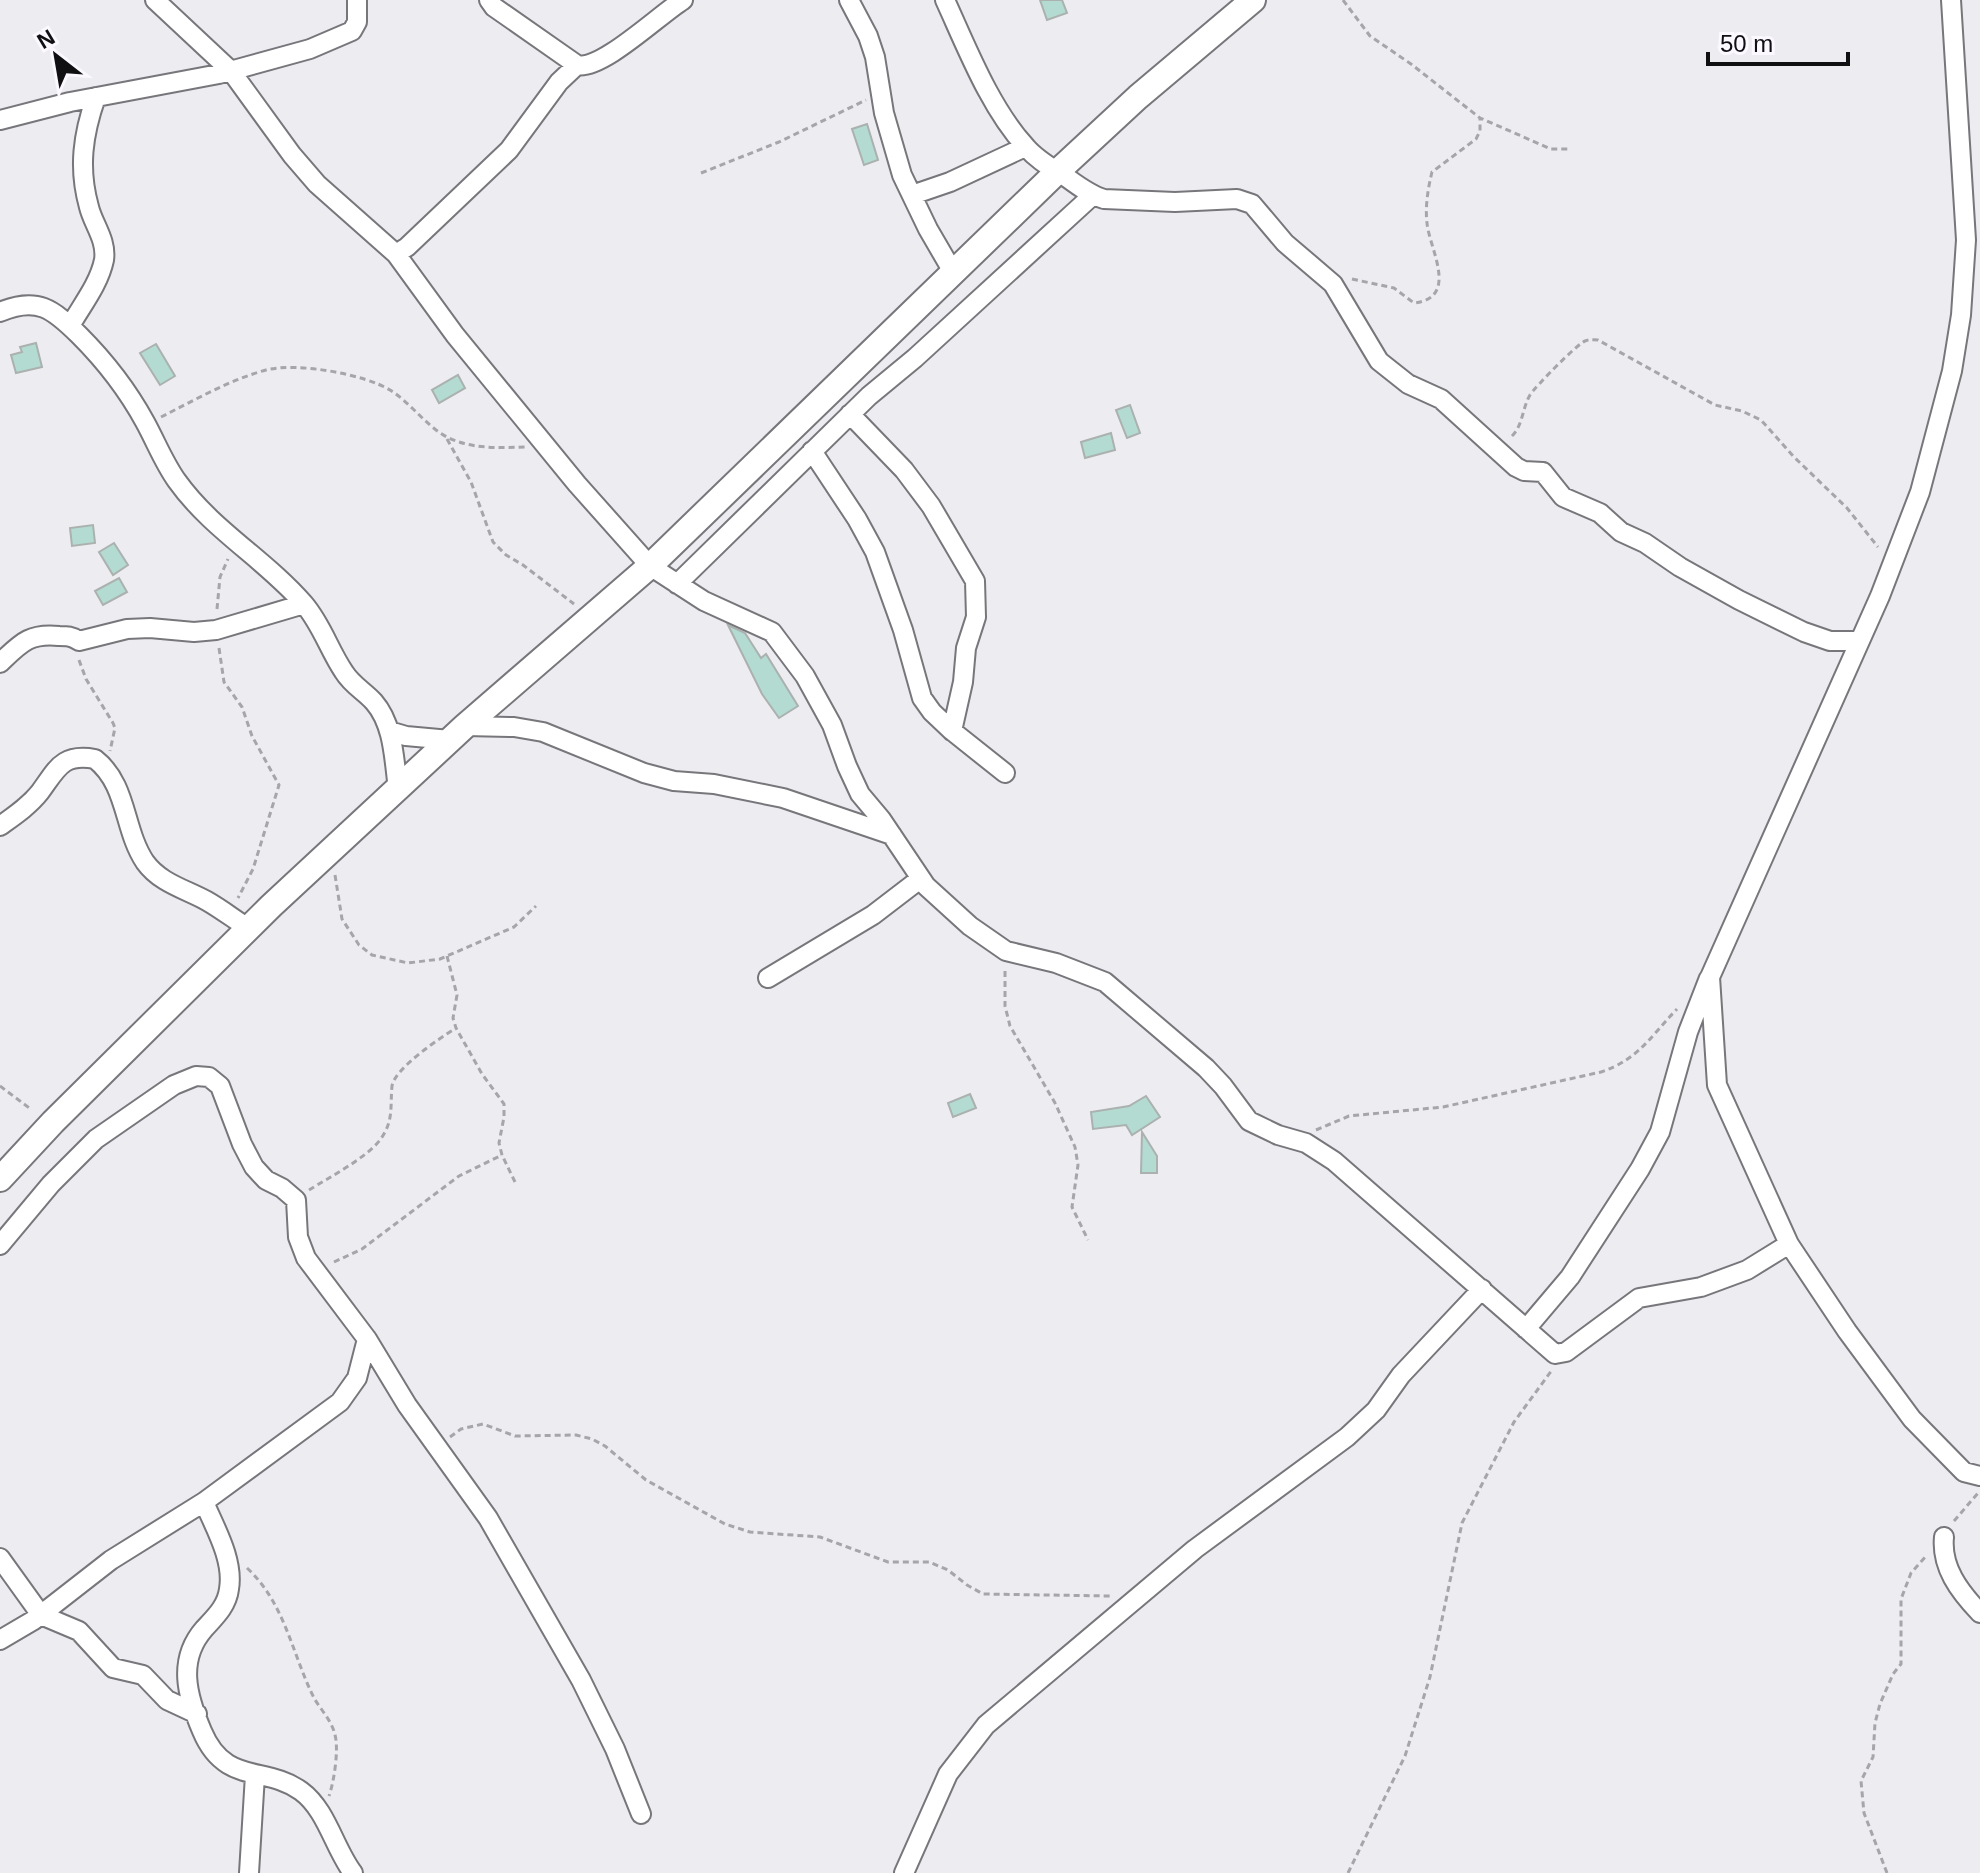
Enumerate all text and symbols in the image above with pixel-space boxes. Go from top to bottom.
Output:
north arrow [16,16,96,96]
scale bar [1708,16,1848,66]
text: N [33,24,59,54]
text: 50 m [1720,30,1773,57]

